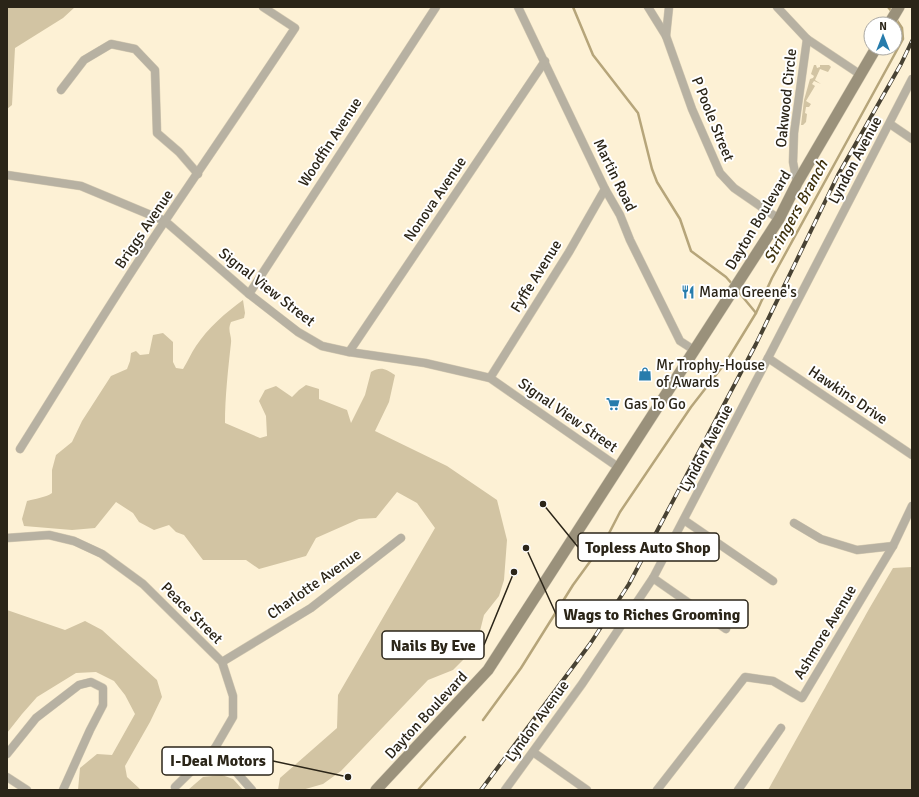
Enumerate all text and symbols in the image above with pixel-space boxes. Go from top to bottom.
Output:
north arrow [863,16,903,56]
text: N [879,20,887,33]
street label: Oakwood Circle [772,48,800,148]
street label: P Poole Street [688,74,738,164]
street label: Woodfin Avenue [294,94,366,190]
street label: Lyndon Avenue [824,113,886,207]
street label: Martin Road [590,136,640,214]
street label: Nonova Avenue [400,153,470,245]
water label: Stringers Branch [759,155,833,267]
street label: Dayton Boulevard [721,167,795,273]
street label: Briggs Avenue [111,186,177,272]
street label: Fyffe Avenue [507,236,565,316]
street label: Signal View Street [215,244,319,330]
place label: Mama Greene's [699,283,797,301]
restaurant icon: Mama Greene's [680,284,696,300]
place label: Mr Trophy-House of Awards [656,356,765,391]
street label: Hawkins Drive [805,362,891,428]
shop icon: Mr Trophy-House of Awards [637,366,653,382]
street label: Signal View Street [515,374,621,456]
place label: Gas To Go [624,395,686,413]
supermarket icon: Gas To Go [605,396,621,412]
street label: Lyndon Avenue [675,401,737,495]
callout: Topless Auto Shop [578,533,719,561]
text: Topless Auto Shop [585,538,711,558]
street label: Charlotte Avenue [264,545,364,623]
street label: Peace Street [157,578,227,648]
street label: Ashmore Avenue [790,582,860,682]
callout: Wags to Riches Grooming [556,600,748,628]
text: Wags to Riches Grooming [564,605,741,625]
callout: Nails By Eve [382,631,484,659]
text: Nails By Eve [390,636,476,656]
street label: Dayton Boulevard [381,668,471,762]
street label: Lyndon Avenue [501,677,573,765]
callout: I-Deal Motors [162,747,273,775]
text: I-Deal Motors [170,751,266,771]

